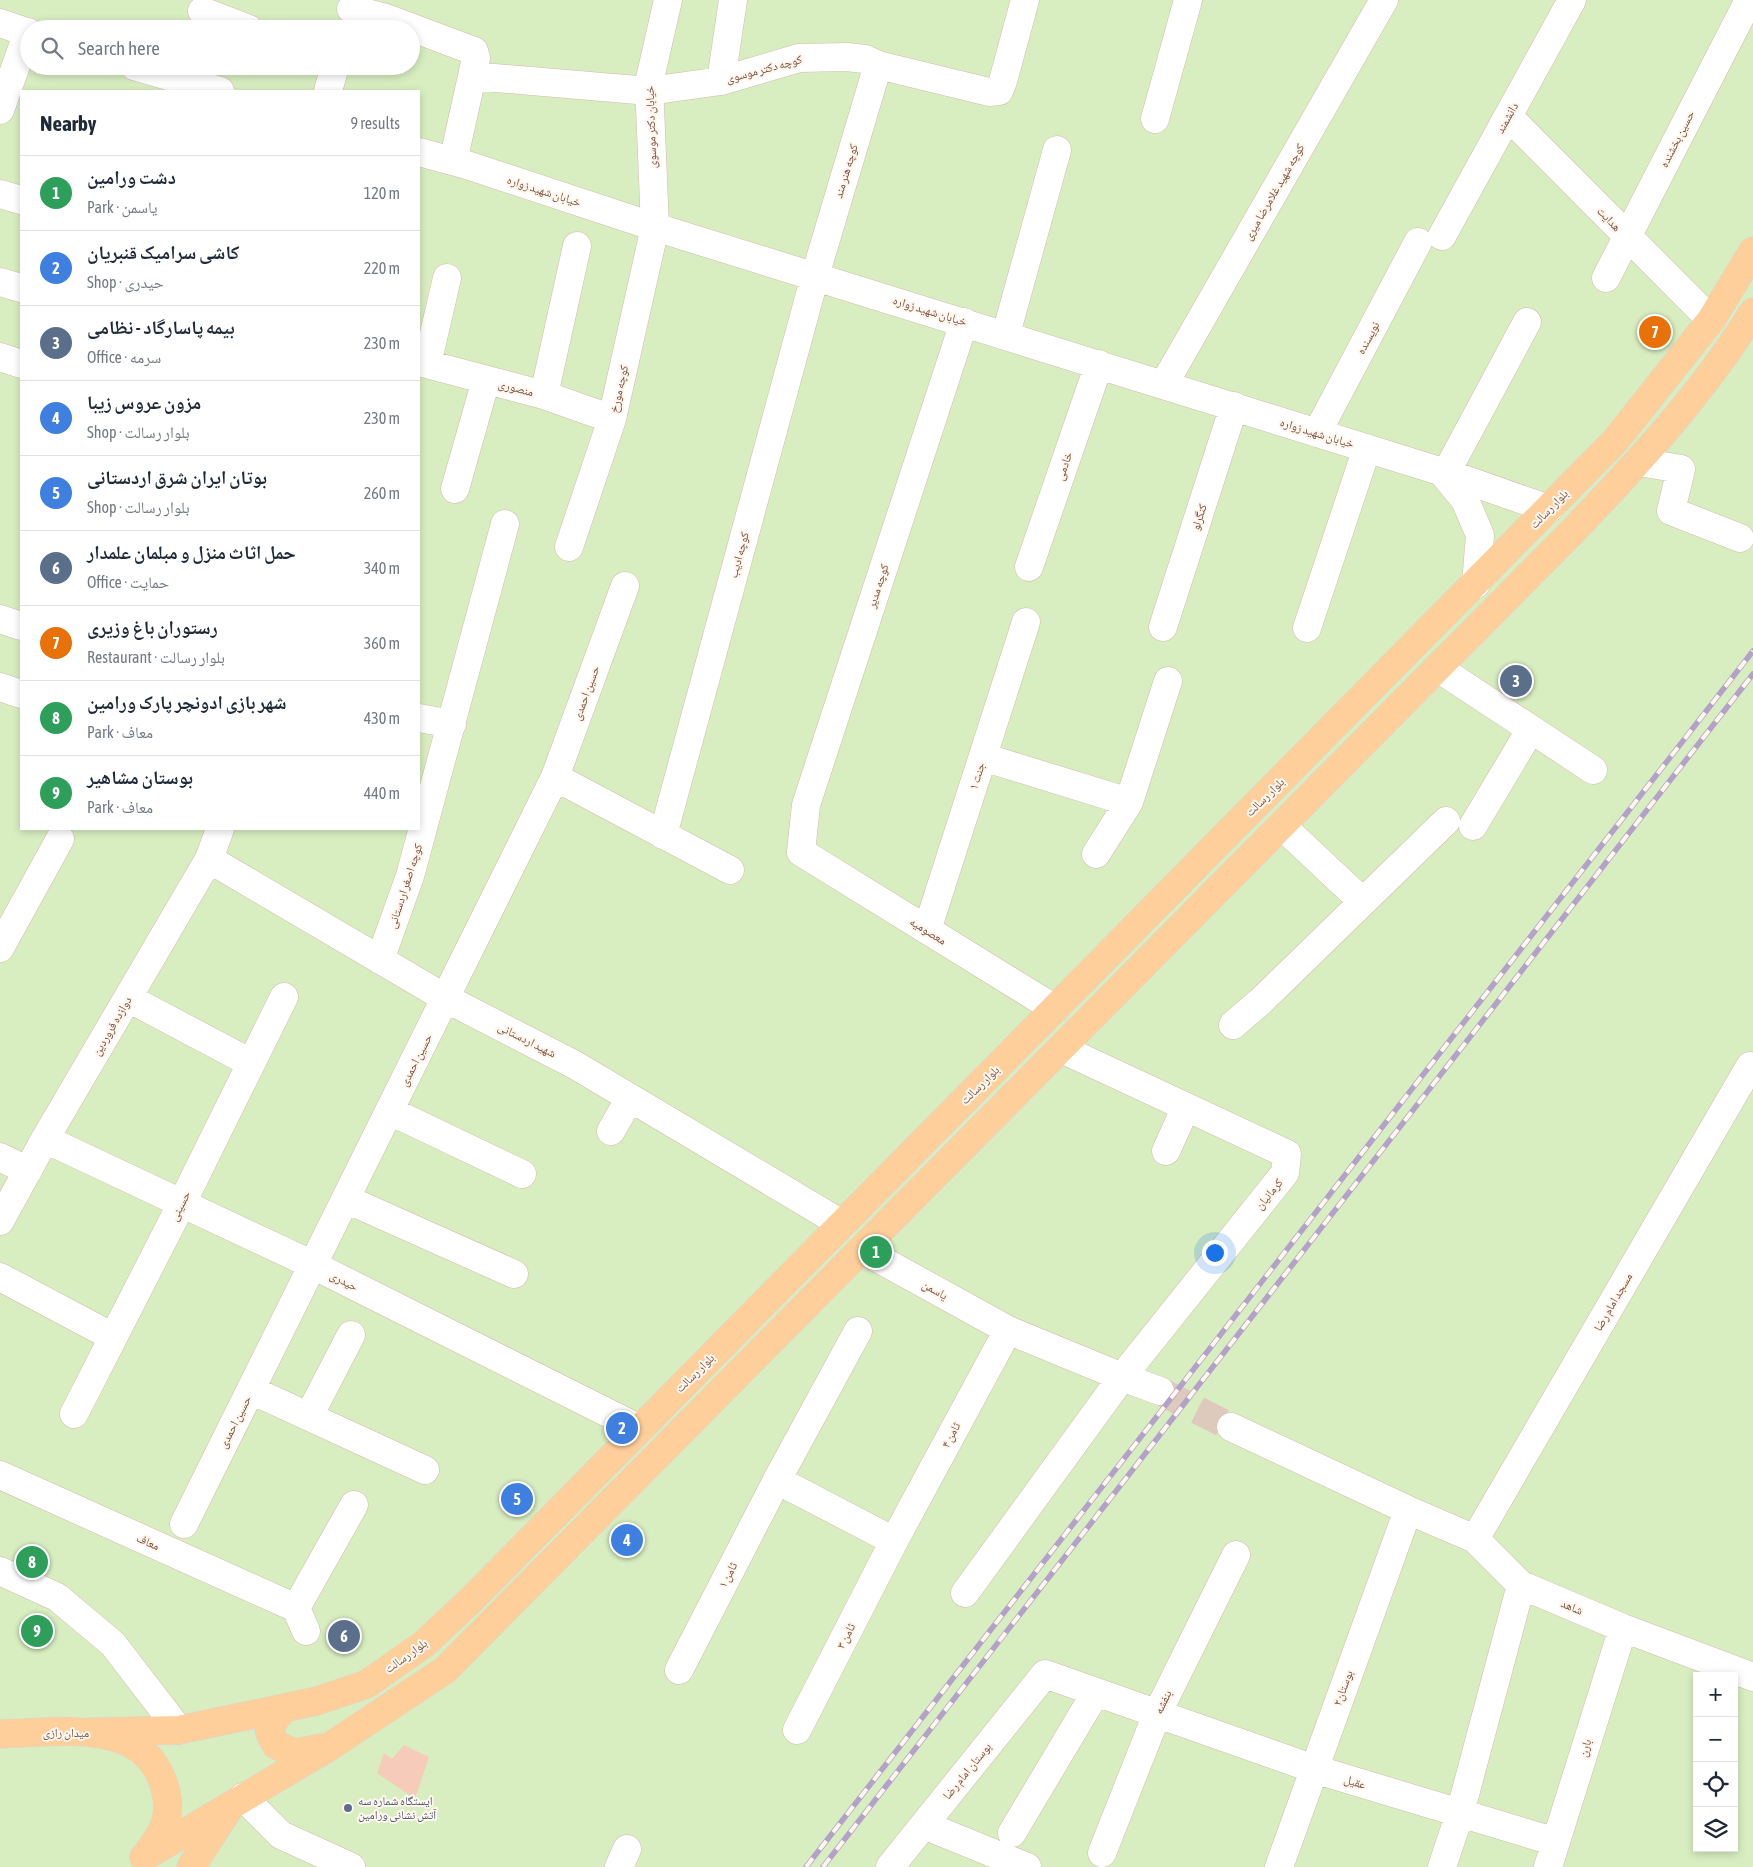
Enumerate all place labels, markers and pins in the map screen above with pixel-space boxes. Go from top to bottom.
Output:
pin: 7 [1639,313,1671,351]
pin: 3 [1500,662,1532,700]
pin: 1 [860,1233,892,1271]
pin: 2 [606,1409,638,1447]
pin: 5 [501,1480,533,1518]
pin: 4 [611,1521,643,1559]
pin: 8 [16,1543,48,1581]
pin: 9 [21,1612,53,1650]
pin: 6 [328,1617,360,1655]
place label: ایستگاه شماره سه آتش نشانی ورامین [358,1794,437,1822]
marker: ایستگاه شماره سه آتش نشانی ورامین [342,1802,354,1814]

